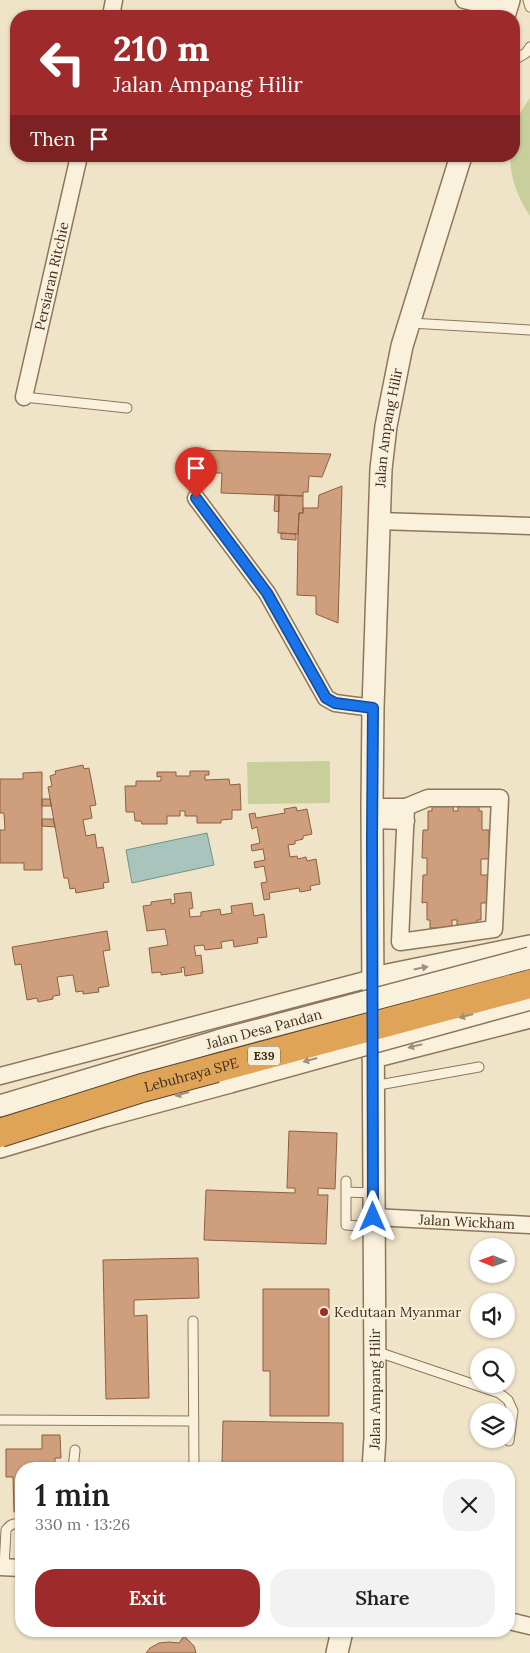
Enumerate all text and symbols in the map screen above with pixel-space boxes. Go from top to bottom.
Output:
text: 210 m [113,26,210,71]
icon: left [30,30,95,95]
text: Jalan Ampang Hilir [113,70,303,98]
icon: arrive [85,125,113,153]
text: Then [30,127,75,151]
street label: Persiaran Ritchie [30,220,73,332]
street label: Jalan Ampang Hilir [371,366,406,489]
pin [175,447,217,498]
icon: arrive [182,454,210,482]
one-way arrow [413,964,428,972]
street label: Jalan Desa Pandan [203,1005,324,1053]
one-way arrow [459,1013,474,1021]
one-way arrow [408,1043,423,1051]
road number: E39 [248,1046,280,1066]
street label: Lebuhraya SPE [142,1053,241,1096]
one-way arrow [302,1056,317,1064]
one-way arrow [175,1091,190,1099]
position arrow [346,1190,398,1242]
street label: Jalan Wickham [417,1210,516,1233]
north arrow [470,1238,515,1282]
map controls [470,1238,515,1448]
button: sound [470,1293,515,1338]
place label: Kedutaan Myanmar [334,1303,461,1321]
marker: Kedutaan Myanmar [318,1306,330,1318]
street label: Jalan Ampang Hilir [365,1329,384,1451]
button: search [470,1348,515,1393]
button: layers [470,1403,515,1448]
text: 1 min [35,1476,110,1514]
button: close [443,1479,495,1531]
text: 330 m · 13:26 [35,1514,130,1534]
button: Exit [35,1569,260,1627]
button: Share [270,1569,495,1627]

